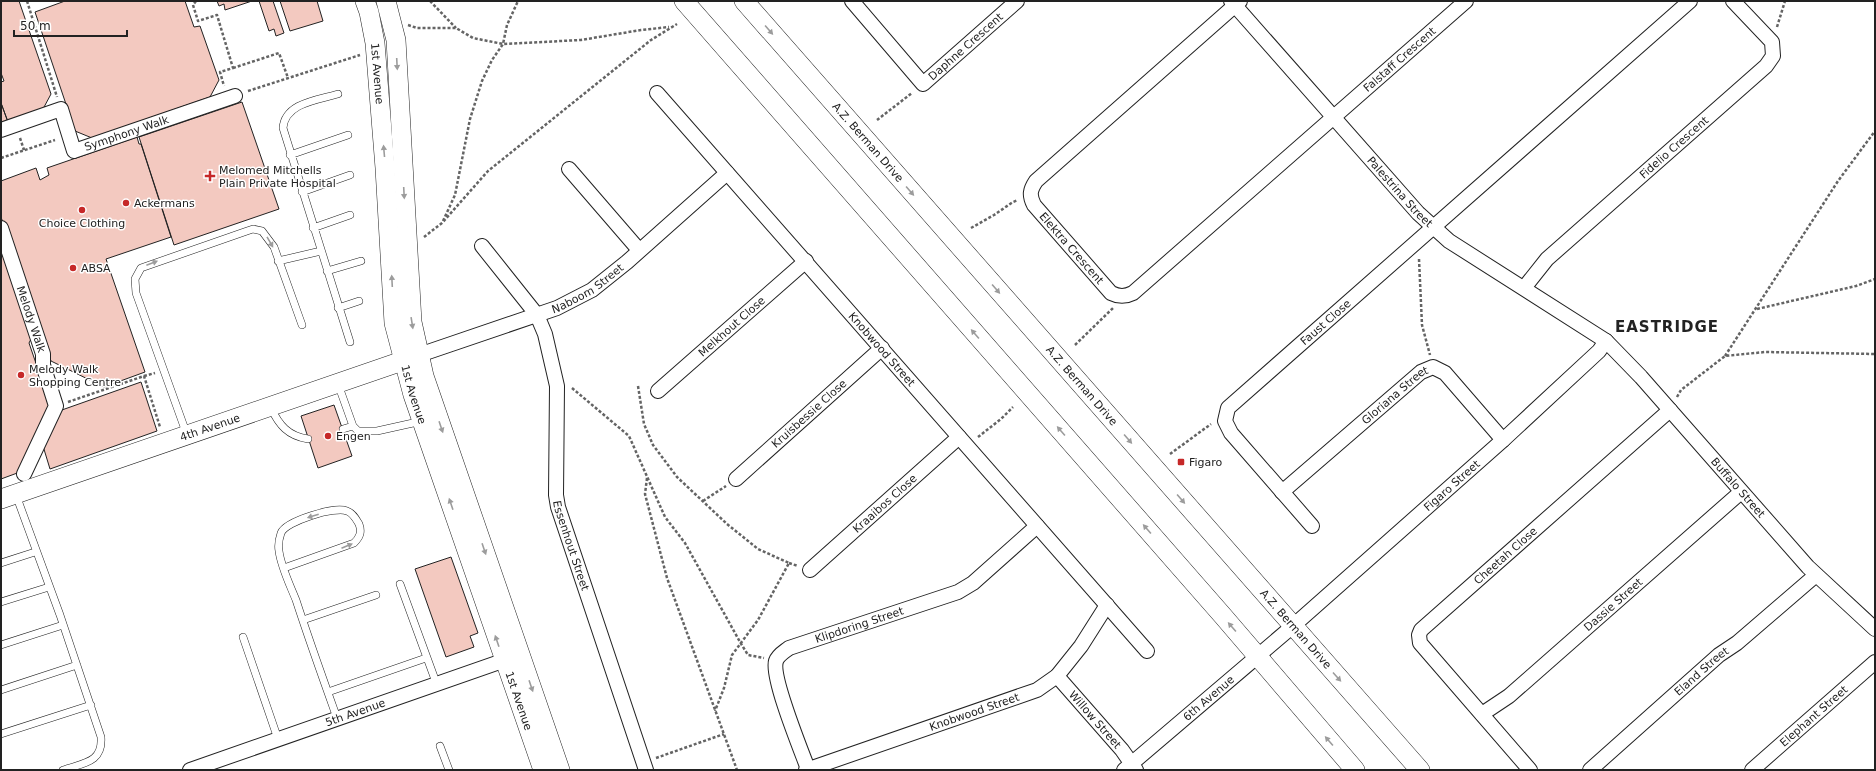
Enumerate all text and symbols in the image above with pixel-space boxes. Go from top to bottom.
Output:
street label: Daphne Crescent [926,10,1006,83]
scale bar [14,12,127,38]
text: 50 m [20,19,51,33]
street label: Falstaff Crescent [1361,24,1439,95]
one-way arrow [765,25,774,36]
street label: 1st Avenue [368,42,386,105]
one-way arrow [394,58,400,71]
street label: A.Z. Berman Drive [829,100,906,185]
street label: Symphony Walk [83,113,171,154]
street label: Fidelio Crescent [1637,113,1712,181]
one-way arrow [380,145,387,157]
street label: Palestrina Street [1364,154,1436,231]
place label: Melomed Mitchells Plain Private Hospital [219,164,336,190]
marker: Melomed Mitchells Plain Private Hospital [204,170,216,182]
one-way arrow [906,186,915,196]
one-way arrow [401,187,408,199]
place label: Ackermans [134,197,195,210]
marker: Ackermans [121,198,131,208]
marker: Choice Clothing [77,205,87,215]
street label: Elektra Crescent [1036,210,1107,287]
place label: Choice Clothing [39,217,125,230]
one-way arrow [267,236,274,248]
one-way arrow [146,260,157,266]
street label: Naboom Street [550,261,627,316]
place label: ABSA [81,262,111,275]
marker: ABSA [68,263,78,273]
one-way arrow [389,274,395,287]
one-way arrow [992,283,1001,294]
street label: Melody Walk [14,284,48,355]
street label: Melkhout Close [696,294,768,359]
street label: Faust Close [1298,297,1354,348]
street label: Knobwood Street [846,310,918,390]
one-way arrow [410,317,416,329]
district label: EASTRIDGE [1615,318,1719,336]
one-way arrow [971,328,980,339]
street label: A.Z. Berman Drive [1043,344,1120,428]
place label: Melody Walk Shopping Centre [29,363,121,389]
street label: 1st Avenue [398,363,429,426]
street label: Gloriana Street [1359,363,1431,427]
marker: Melody Walk Shopping Centre [16,370,26,380]
street label: Kruisbessie Close [769,377,850,451]
street label: 4th Avenue [178,411,242,444]
one-way arrow [438,421,444,433]
one-way arrow [1057,427,1066,436]
place label: Engen [336,430,371,443]
marker: Engen [323,431,333,441]
one-way arrow [1124,434,1133,444]
street label: Buffalo Street [1708,455,1768,521]
place label: Figaro [1189,456,1223,469]
marker: Figaro [1176,457,1186,467]
street label: Figaro Street [1421,457,1483,514]
street label: Kraaibos Close [850,472,920,536]
one-way arrow [1176,494,1186,504]
one-way arrow [447,498,453,510]
street label: Essenhout Street [550,500,592,593]
one-way arrow [307,513,319,519]
one-way arrow [1142,524,1151,534]
street label: Cheetah Close [1471,524,1540,587]
one-way arrow [342,543,353,549]
one-way arrow [481,544,487,556]
street label: Dassie Street [1581,575,1646,634]
street label: A.Z. Berman Drive [1257,587,1334,672]
street label: Klipdoring Street [813,604,906,646]
one-way arrow [1228,622,1237,632]
one-way arrow [494,634,500,646]
street label: Eland Street [1672,644,1732,699]
street label: 1st Avenue [502,670,535,732]
one-way arrow [1333,672,1342,682]
street label: 6th Avenue [1181,673,1237,724]
one-way arrow [528,680,534,692]
street label: Elephant Street [1777,683,1851,749]
street label: Willow Street [1066,688,1124,752]
street label: Knobwood Street [928,690,1022,734]
street label: 5th Avenue [324,696,387,729]
one-way arrow [1325,735,1334,746]

